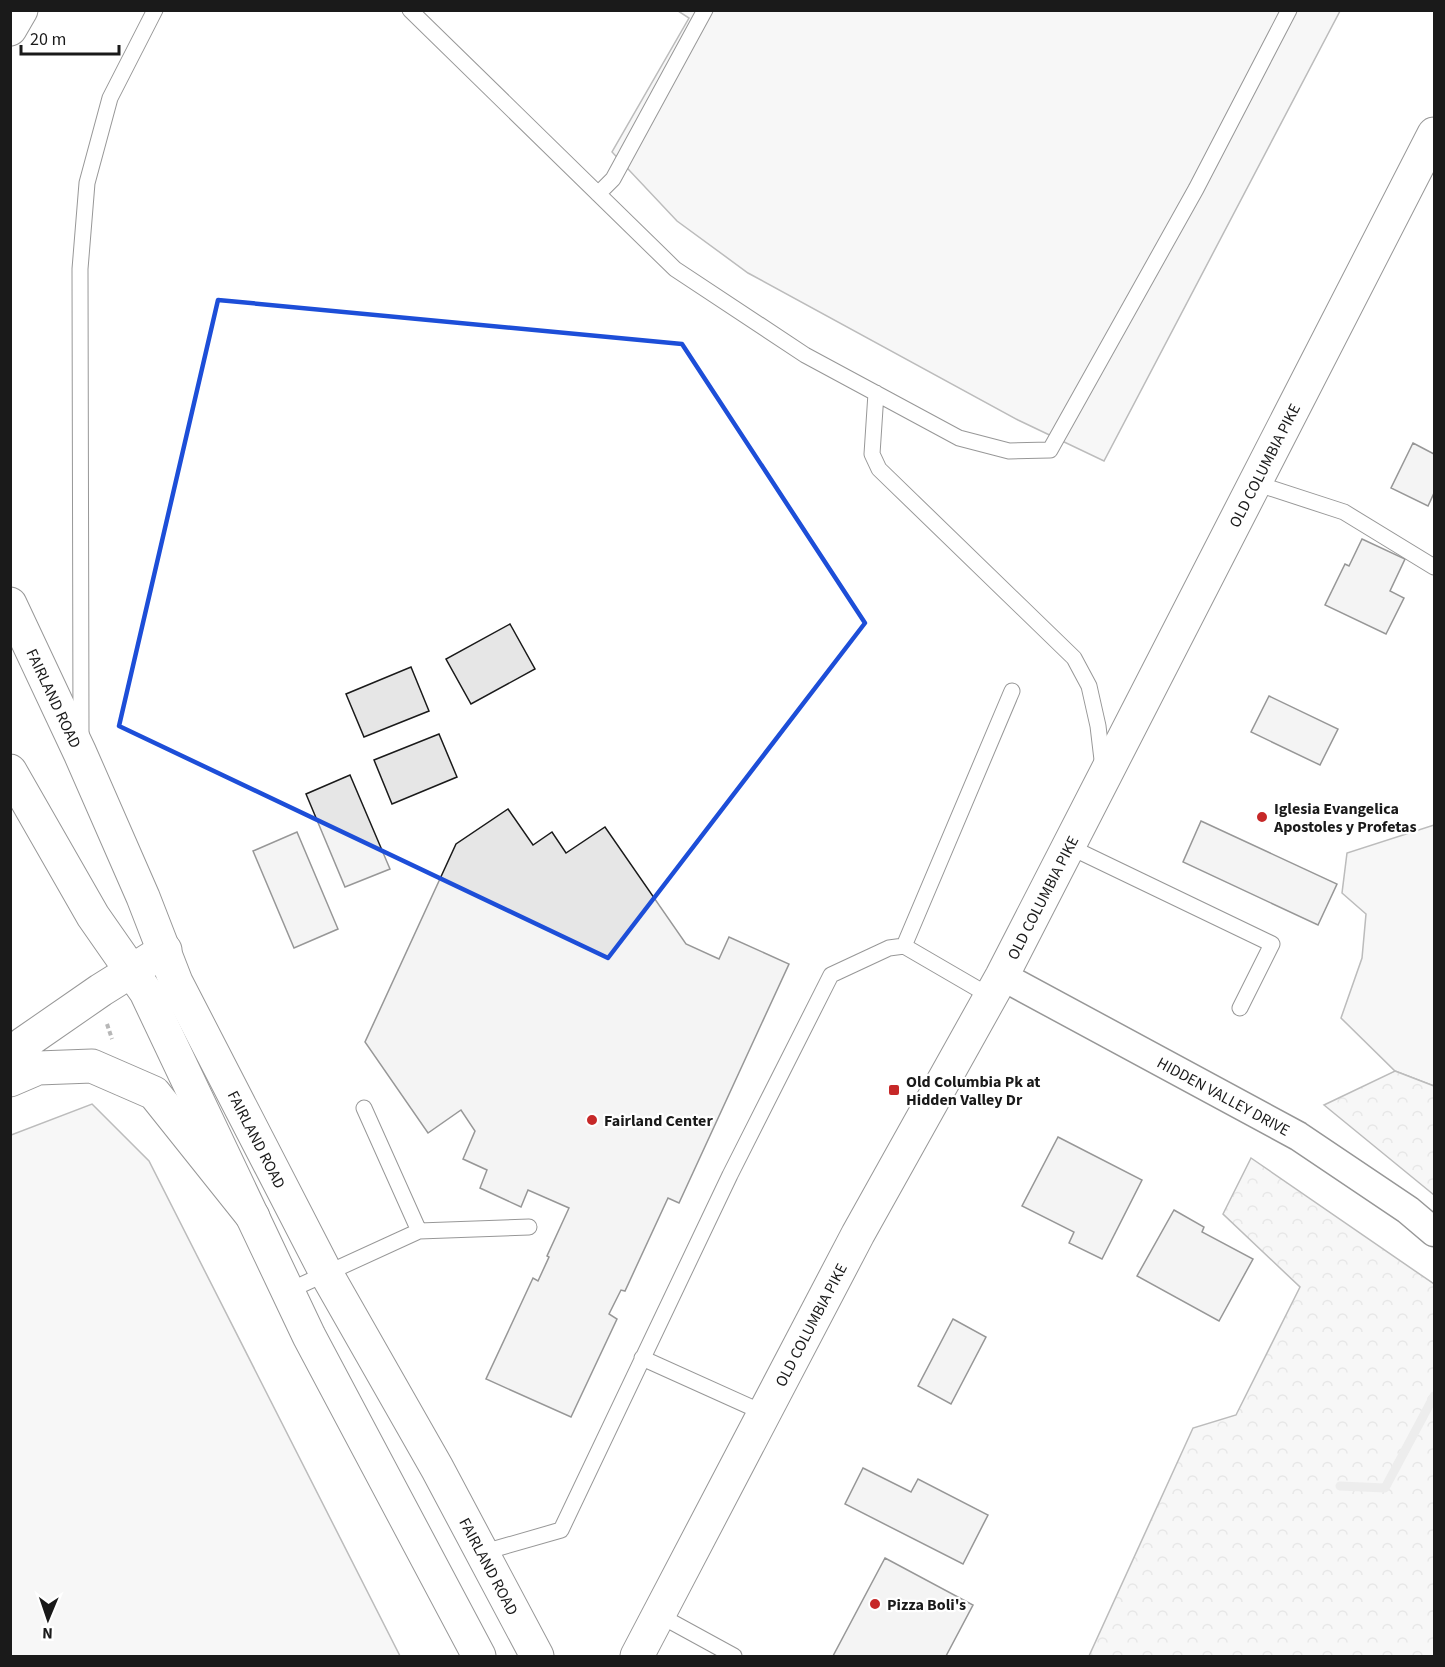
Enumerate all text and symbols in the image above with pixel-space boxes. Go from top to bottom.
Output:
scale bar [21,18,118,56]
text: 20 m [30,27,66,52]
street label: OLD COLUMBIA PIKE [1224,400,1306,531]
street label: FAIRLAND ROAD [21,645,86,752]
place label: Iglesia Evangelica Apostoles y Profetas [1273,798,1417,838]
marker: Iglesia Evangelica Apostoles y Profetas [1255,810,1269,824]
street label: OLD COLUMBIA PIKE [1002,832,1084,964]
street label: HIDDEN VALLEY DRIVE [1153,1052,1293,1142]
place label: Old Columbia Pk at Hidden Valley Dr [906,1071,1040,1111]
marker: Old Columbia Pk at Hidden Valley Dr [887,1083,901,1097]
street label: FAIRLAND ROAD [222,1087,291,1193]
place label: Fairland Center [604,1110,713,1132]
marker: Fairland Center [585,1113,599,1127]
street label: OLD COLUMBIA PIKE [770,1260,853,1391]
street label: FAIRLAND ROAD [453,1514,523,1619]
north arrow [18,1589,78,1649]
place label: Pizza Boli's [887,1594,966,1616]
marker: Pizza Boli's [868,1597,882,1611]
text: N [42,1622,53,1644]

